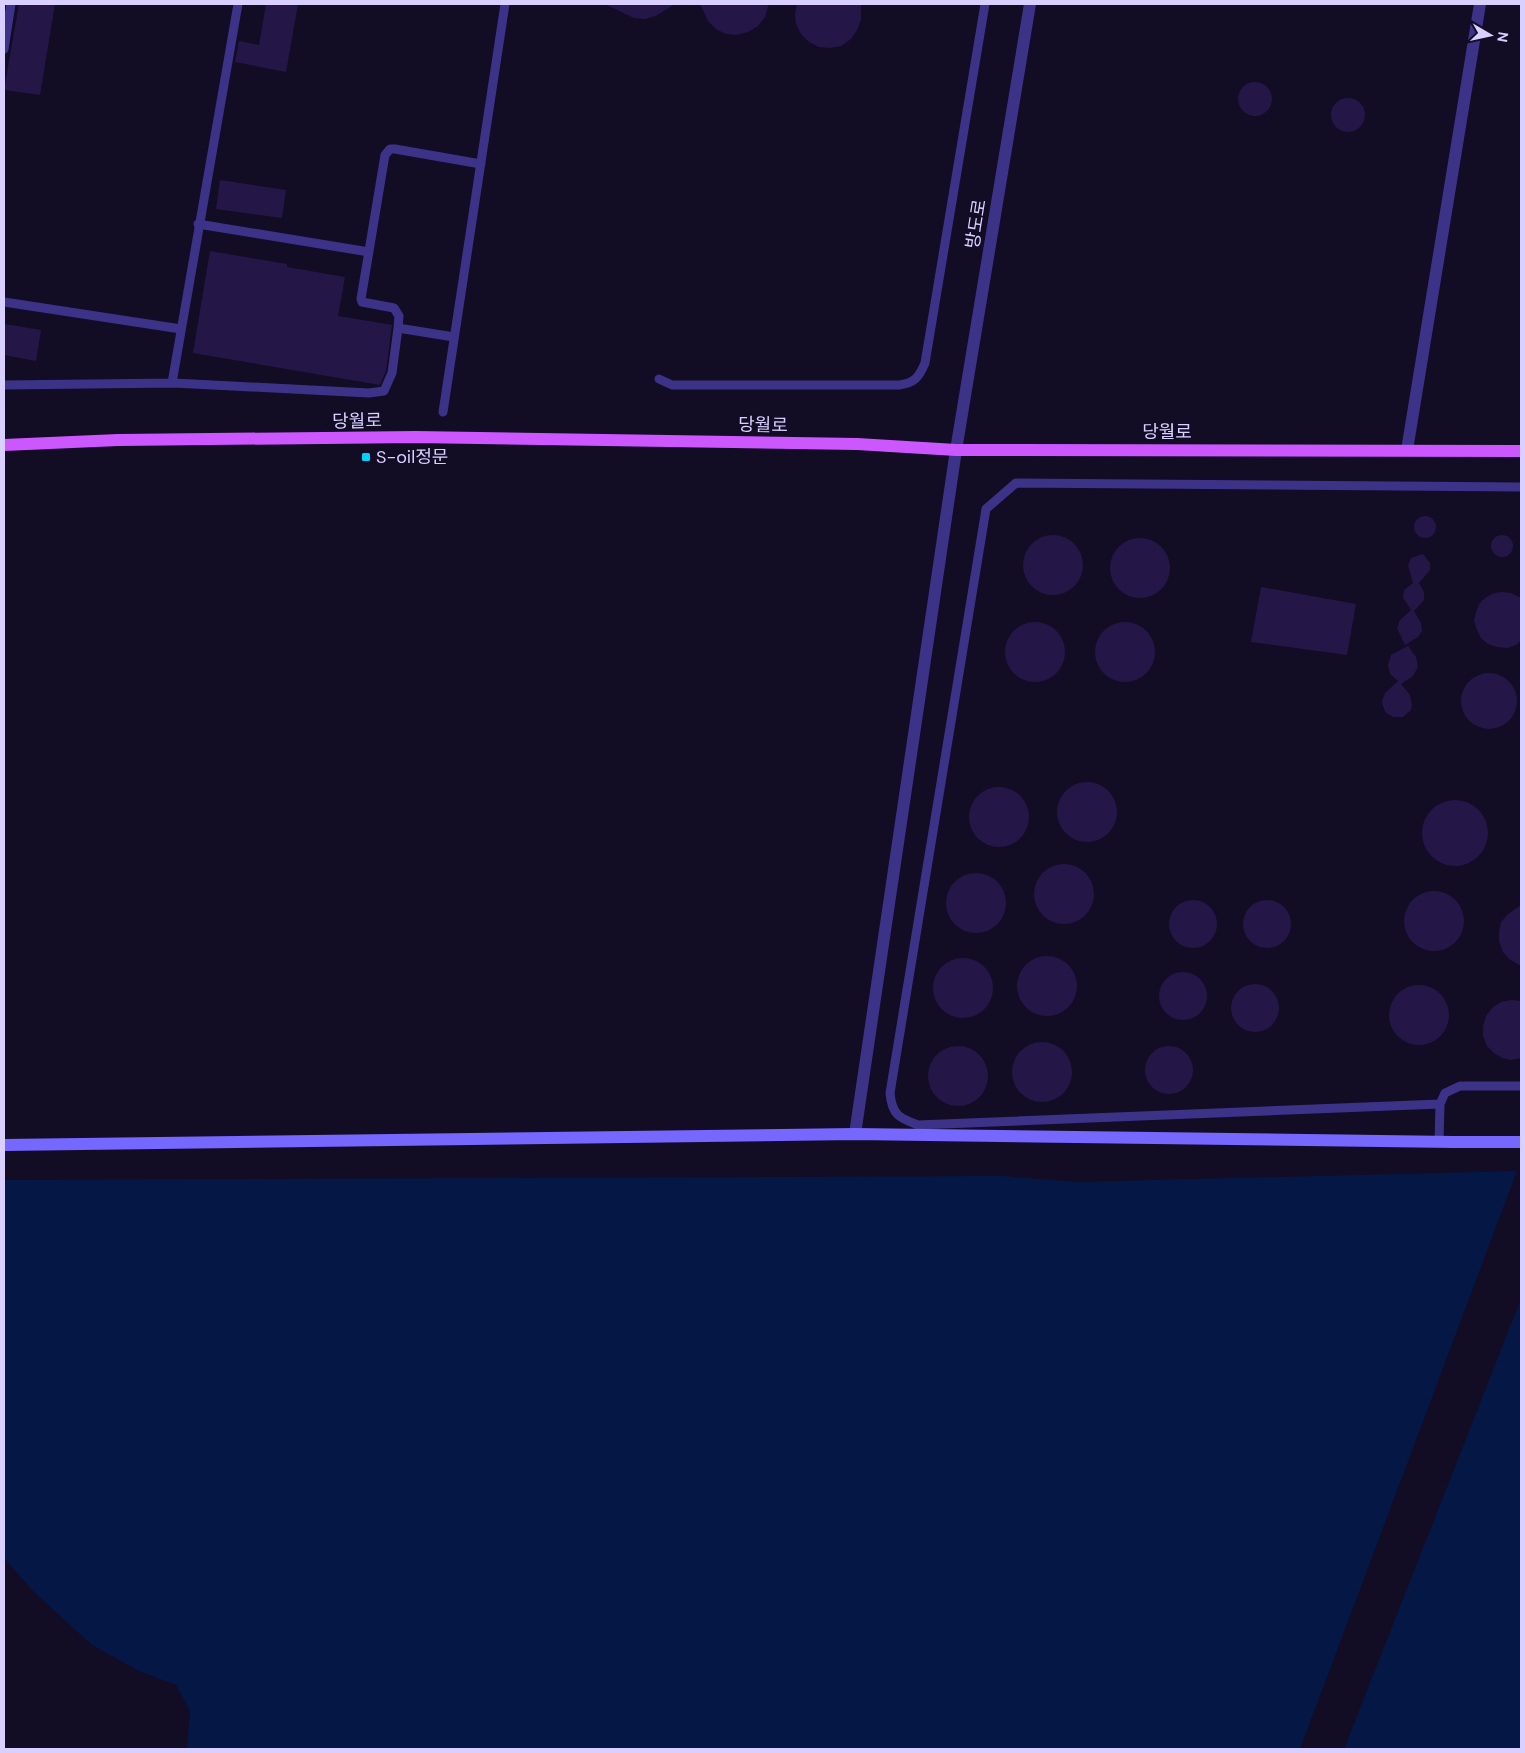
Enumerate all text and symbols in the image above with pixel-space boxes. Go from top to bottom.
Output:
north arrow [1465,10,1515,60]
text: N [1493,31,1513,43]
street label: 방도로 [960,198,992,250]
street label: 당월로 [332,409,382,433]
street label: 당월로 [738,413,788,437]
street label: 당월로 [1142,420,1192,444]
place label: S-oil정문 [376,445,448,469]
marker: S-oil정문 [360,451,372,463]

